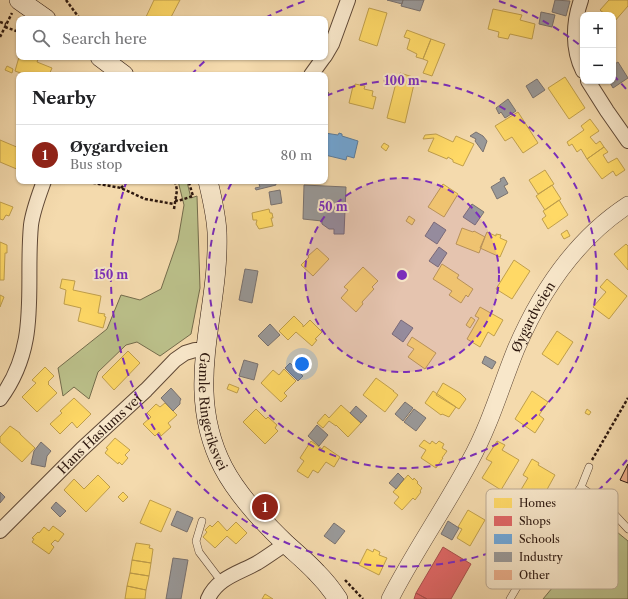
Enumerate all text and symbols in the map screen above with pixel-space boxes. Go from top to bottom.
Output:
map controls [580,12,616,84]
button: + [580,12,616,48]
search box [16,16,328,60]
icon: search [30,27,52,49]
text: Search here [62,29,147,48]
button: − [580,48,616,84]
text: 100 m [384,73,420,88]
text: Nearby [32,88,96,108]
text: Øygardveien [70,137,169,156]
text: 1 [42,147,48,163]
text: 80 m [280,147,312,163]
text: Bus stop [70,156,122,172]
text: 50 m [318,199,348,214]
text: 150 m [94,267,128,282]
centre of rings [395,268,409,282]
street label: Øygardveien [508,278,558,355]
street label: Gamle Ringeriksvei [196,352,231,473]
your location [292,354,312,374]
street label: Hans Haslums vei [54,390,145,477]
legend [486,489,618,589]
pin: 1 [252,492,278,522]
text: Homes [519,496,556,510]
text: Shops [519,514,551,528]
text: Schools [519,532,560,546]
text: Industry [519,550,564,564]
text: Other [519,568,550,582]

